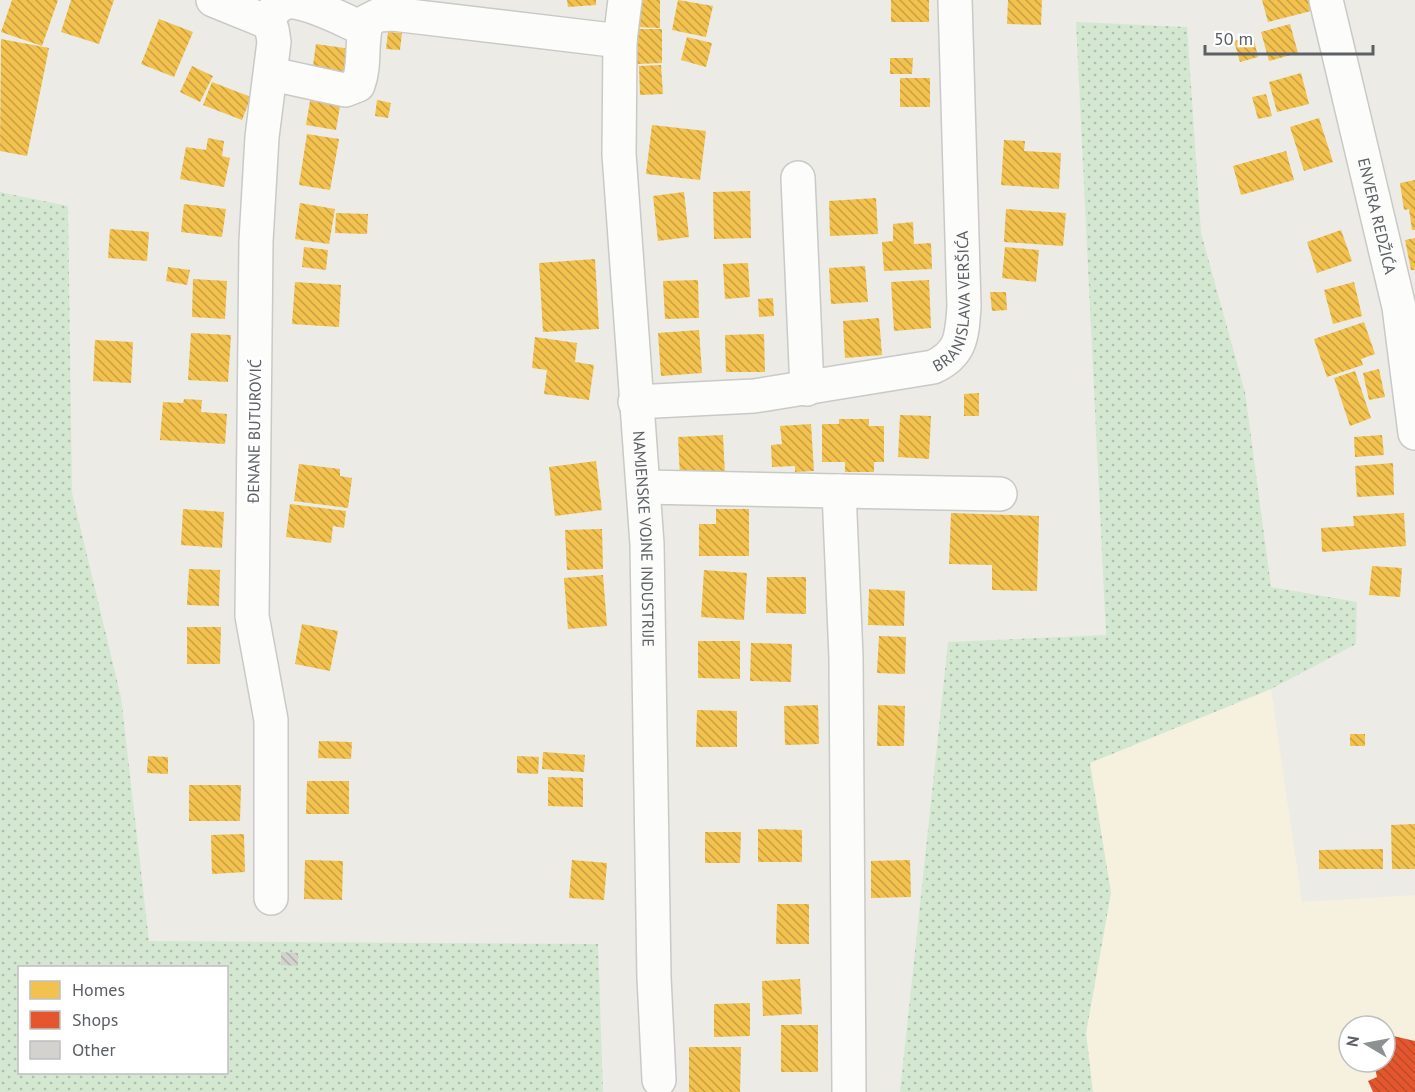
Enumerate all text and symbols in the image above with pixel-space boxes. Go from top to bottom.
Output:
scale bar [1205,18,1373,56]
text: 50 m [1214,27,1253,50]
street label: ENVERA REDŽIĆA [1354,156,1401,277]
street label: BRANISLAVA VERŠIĆA [929,230,974,376]
street label: ĐENANE BUTUROVIĆ [243,359,265,504]
street label: NAMJENSKE VOJNE INDUSTRIJE [629,430,659,647]
legend [18,966,228,1074]
text: Homes [72,978,125,1001]
text: Shops [72,1008,118,1031]
north arrow [1337,1014,1397,1074]
text: N [1341,1034,1363,1048]
text: Other [72,1038,116,1061]

